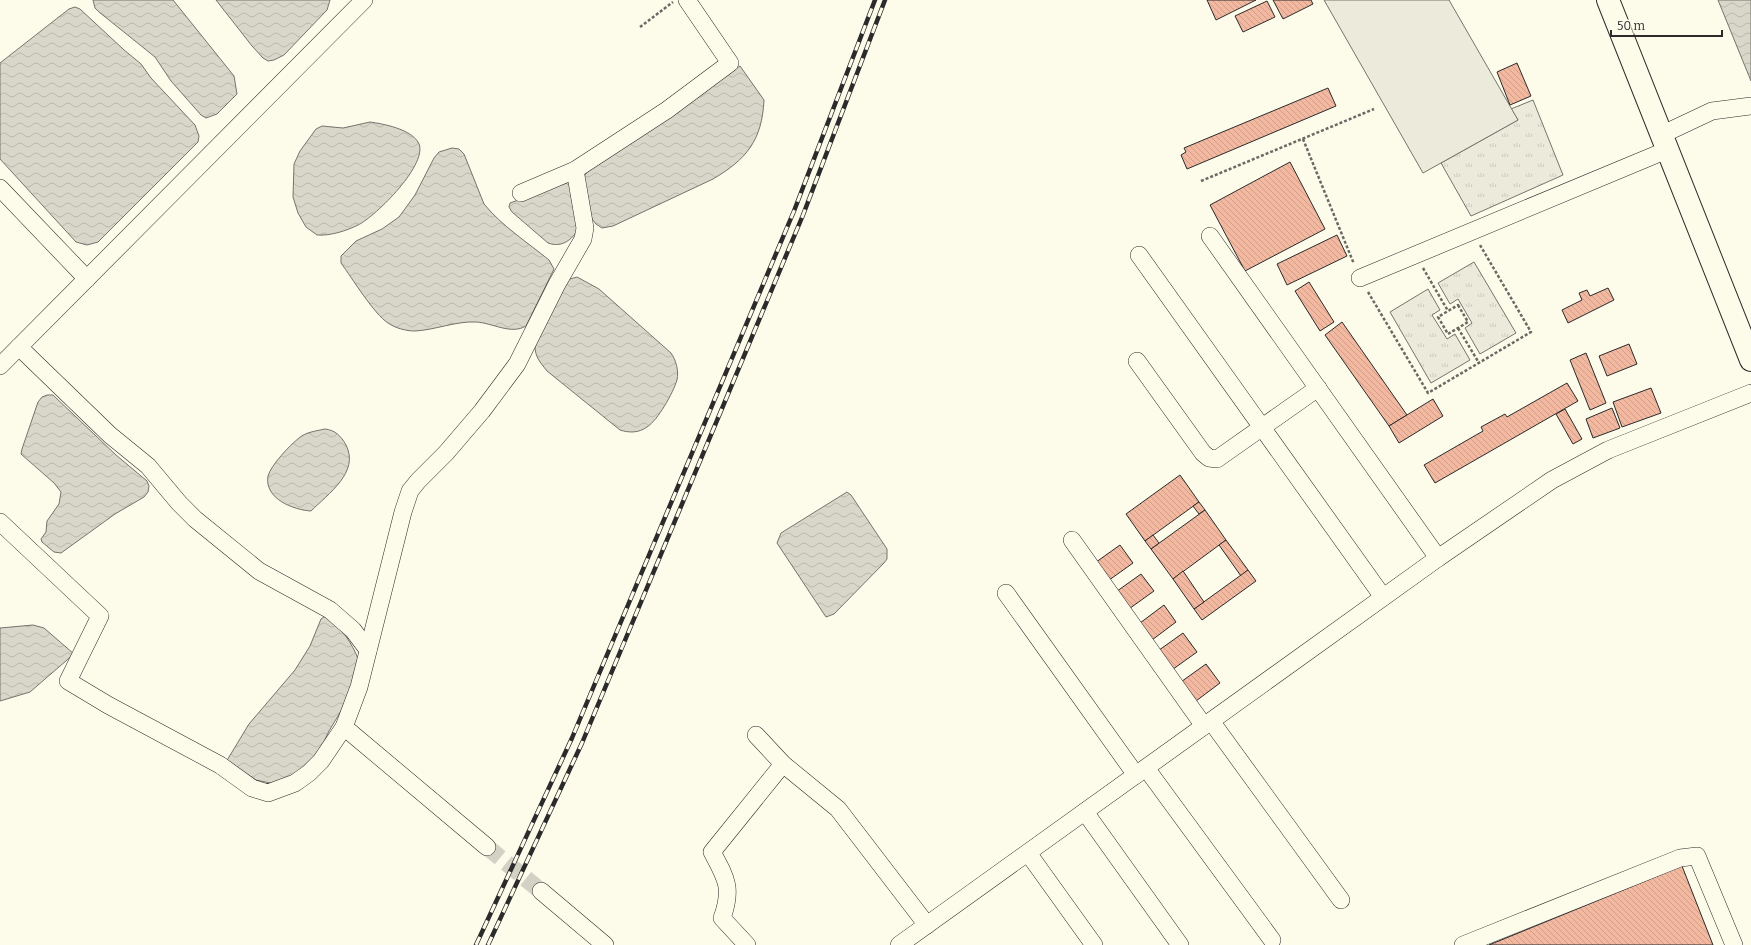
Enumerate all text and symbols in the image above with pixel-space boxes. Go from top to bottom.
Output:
scale bar [1611,12,1722,38]
text: 50 m [1617,19,1646,33]

